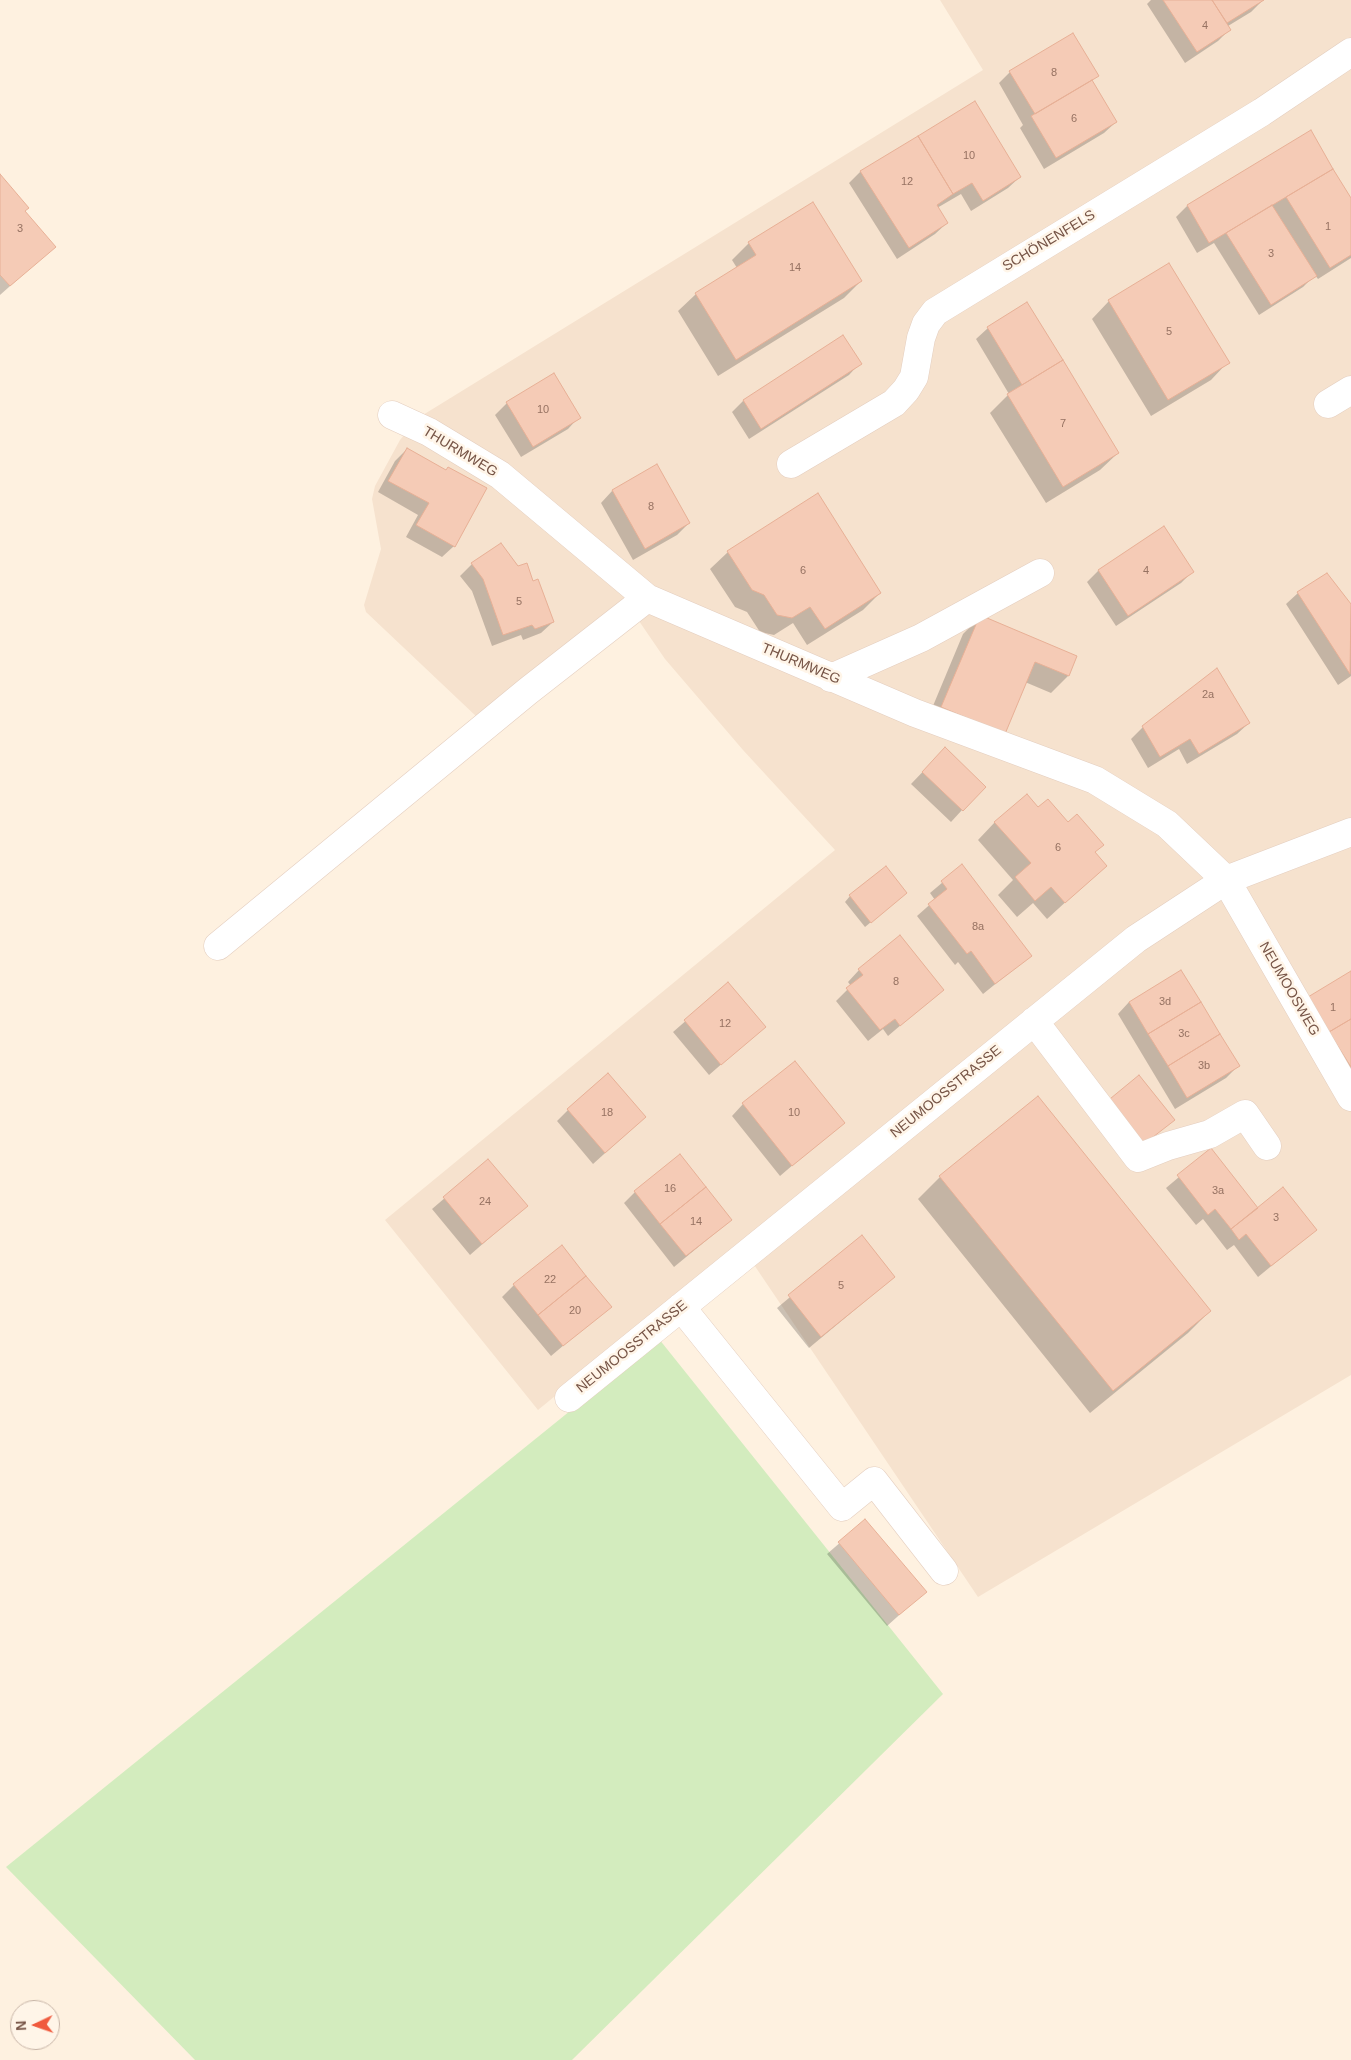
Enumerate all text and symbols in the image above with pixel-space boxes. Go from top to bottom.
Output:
house number: 4 [1202,19,1208,33]
house number: 8 [1051,66,1057,80]
house number: 6 [1071,112,1077,126]
house number: 10 [963,149,975,163]
house number: 12 [901,175,913,189]
street label: SCHÖNENFELS [1000,207,1098,275]
house number: 1 [1325,220,1331,234]
house number: 3 [17,222,23,236]
house number: 3 [1268,247,1274,261]
house number: 14 [789,261,801,275]
house number: 5 [1166,325,1172,339]
house number: 10 [537,403,549,417]
house number: 7 [1060,417,1066,431]
street label: THURMWEG [420,423,500,481]
house number: 8 [648,500,654,514]
house number: 6 [800,564,806,578]
house number: 4 [1143,564,1149,578]
house number: 5 [516,595,522,609]
street label: THURMWEG [759,640,843,688]
house number: 2a [1202,688,1214,702]
house number: 6 [1055,841,1061,855]
house number: 8a [972,920,984,934]
street label: NEUMOOSWEG [1255,939,1323,1039]
house number: 8 [893,975,899,989]
house number: 3d [1159,995,1171,1009]
house number: 1 [1330,1001,1336,1015]
house number: 12 [719,1017,731,1031]
house number: 3c [1178,1027,1190,1041]
street label: NEUMOOSSTRASSE [887,1042,1005,1142]
house number: 3b [1198,1059,1210,1073]
house number: 18 [601,1106,613,1120]
house number: 10 [788,1106,800,1120]
house number: 16 [664,1182,676,1196]
house number: 3a [1212,1184,1224,1198]
house number: 24 [479,1195,491,1209]
house number: 3 [1273,1211,1279,1225]
house number: 14 [690,1215,702,1229]
house number: 22 [544,1273,556,1287]
house number: 5 [838,1279,844,1293]
street label: NEUMOOSSTRASSE [573,1297,691,1397]
house number: 20 [569,1304,581,1318]
north arrow [10,2000,60,2050]
text: N [13,2020,29,2031]

